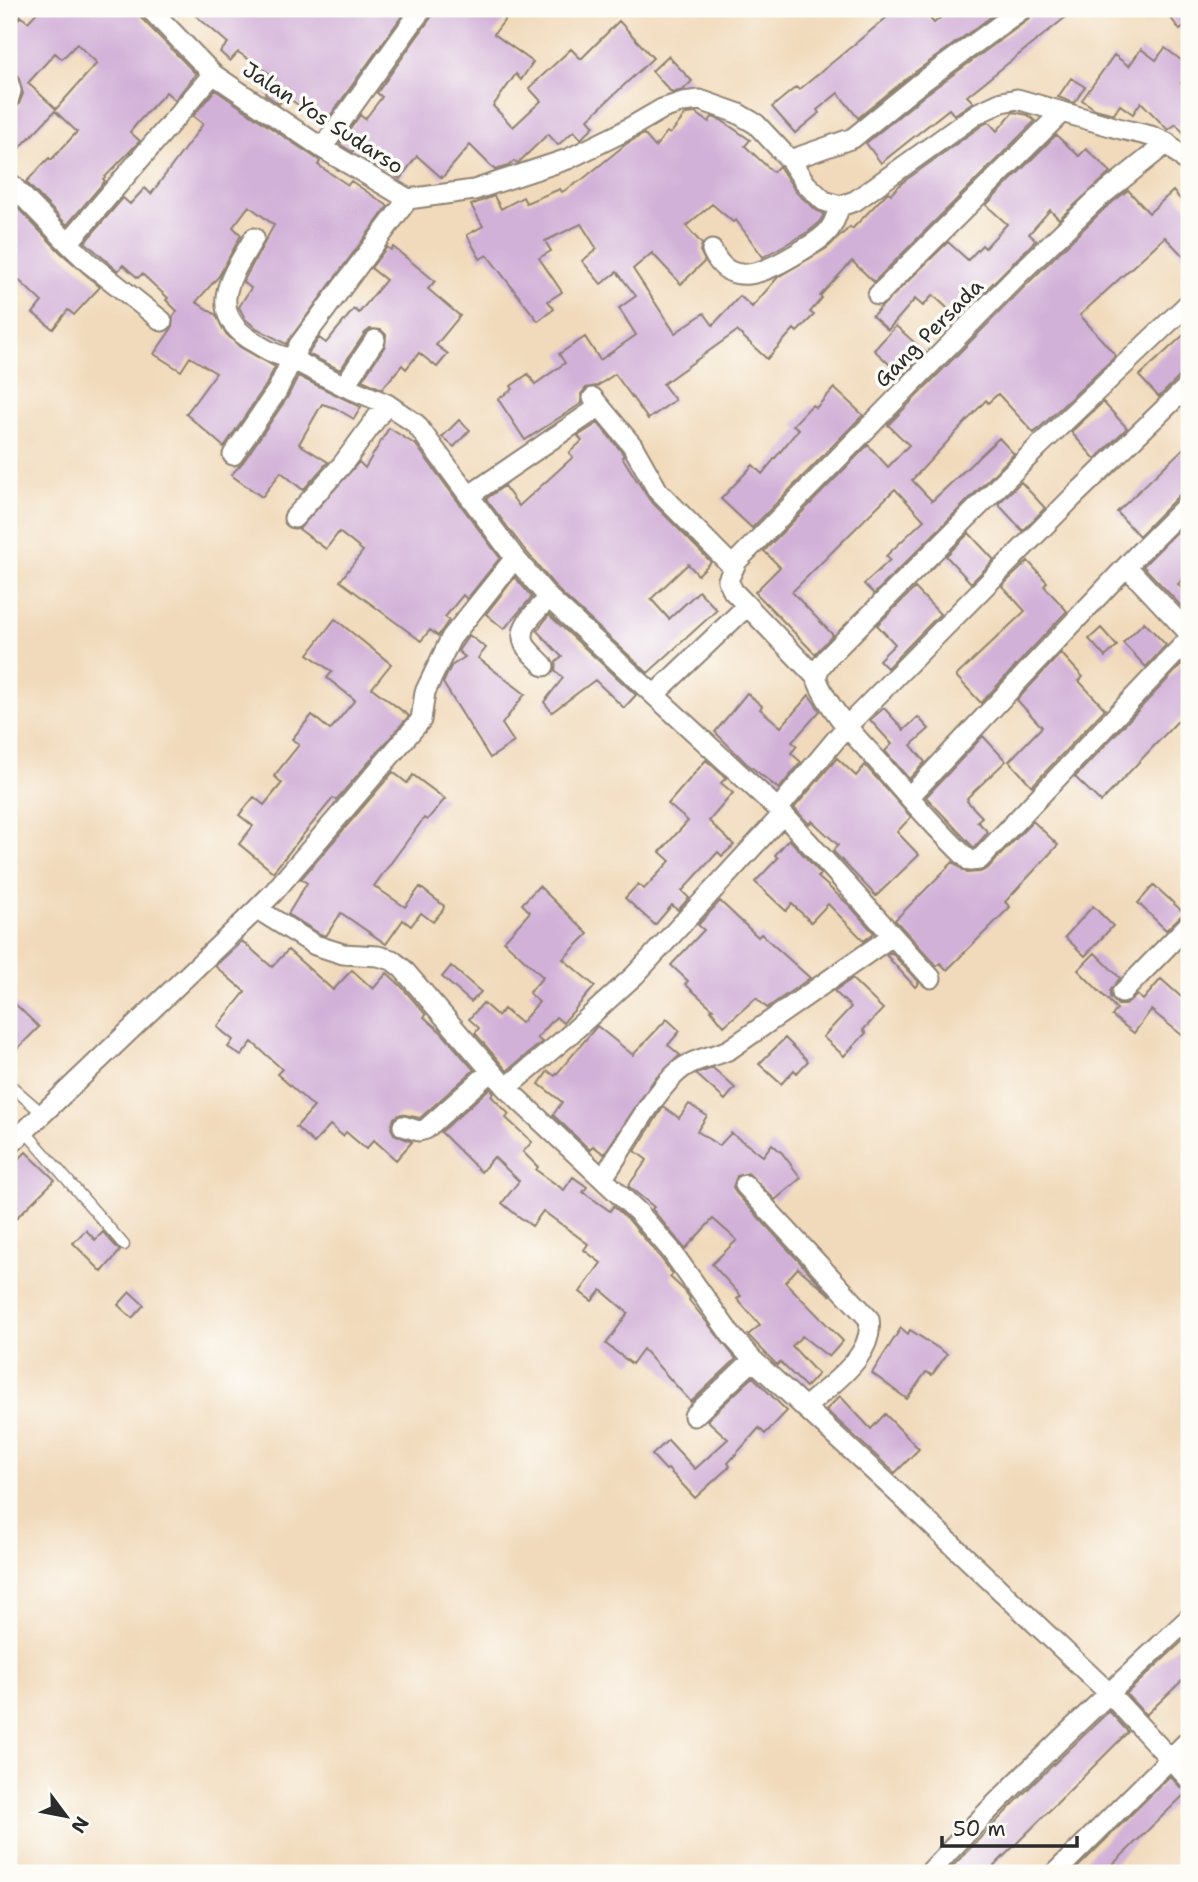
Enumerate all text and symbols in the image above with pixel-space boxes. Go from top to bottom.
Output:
street label: Jalan Yos Sudarso [237,55,409,181]
street label: Gang Persada [869,273,989,393]
north arrow [32,1780,102,1850]
scale bar [942,1805,1077,1849]
text: N [65,1812,95,1838]
text: 50 m [953,1815,1006,1843]

